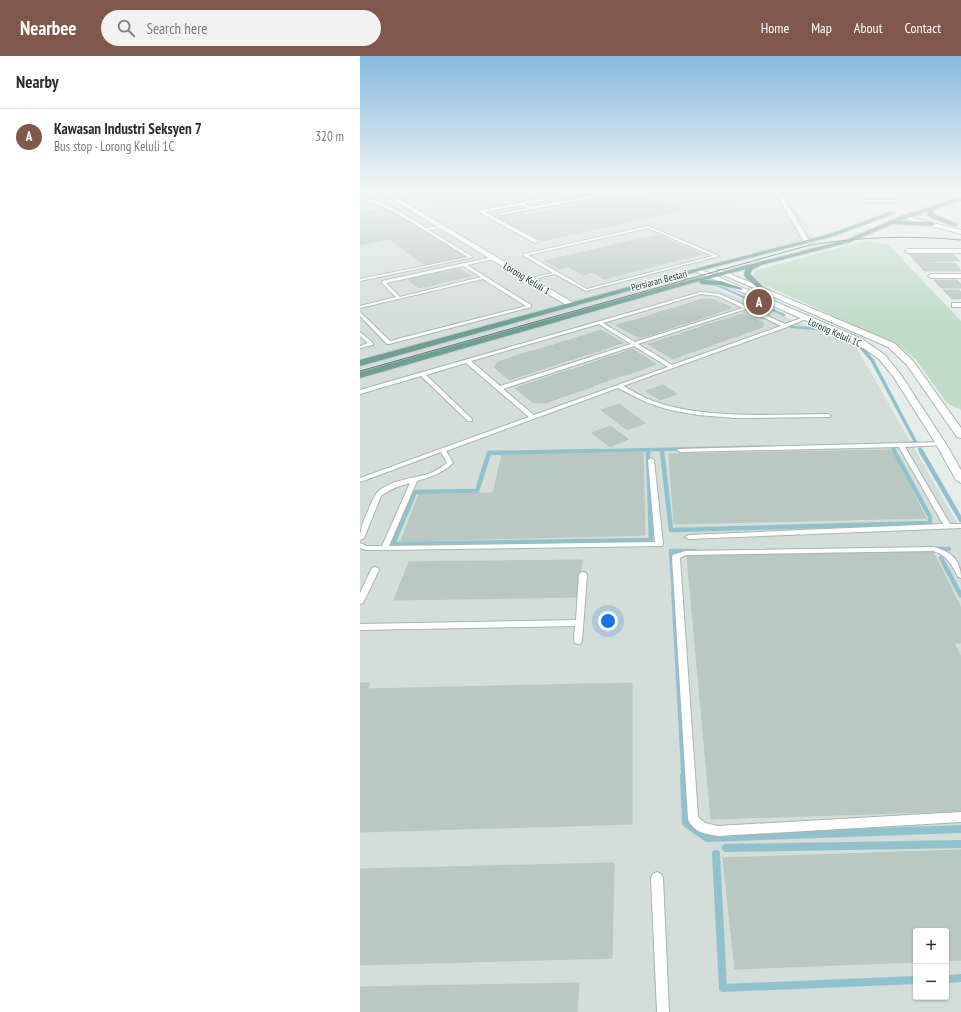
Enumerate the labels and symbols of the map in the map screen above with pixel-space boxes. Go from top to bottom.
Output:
street label: Lorong Keluli 1 [501,259,553,297]
street label: Persiaran Bestari [630,267,689,294]
pin: A [746,287,772,317]
street label: Lorong Keluli 1C [806,315,864,350]
your location [598,611,618,631]

